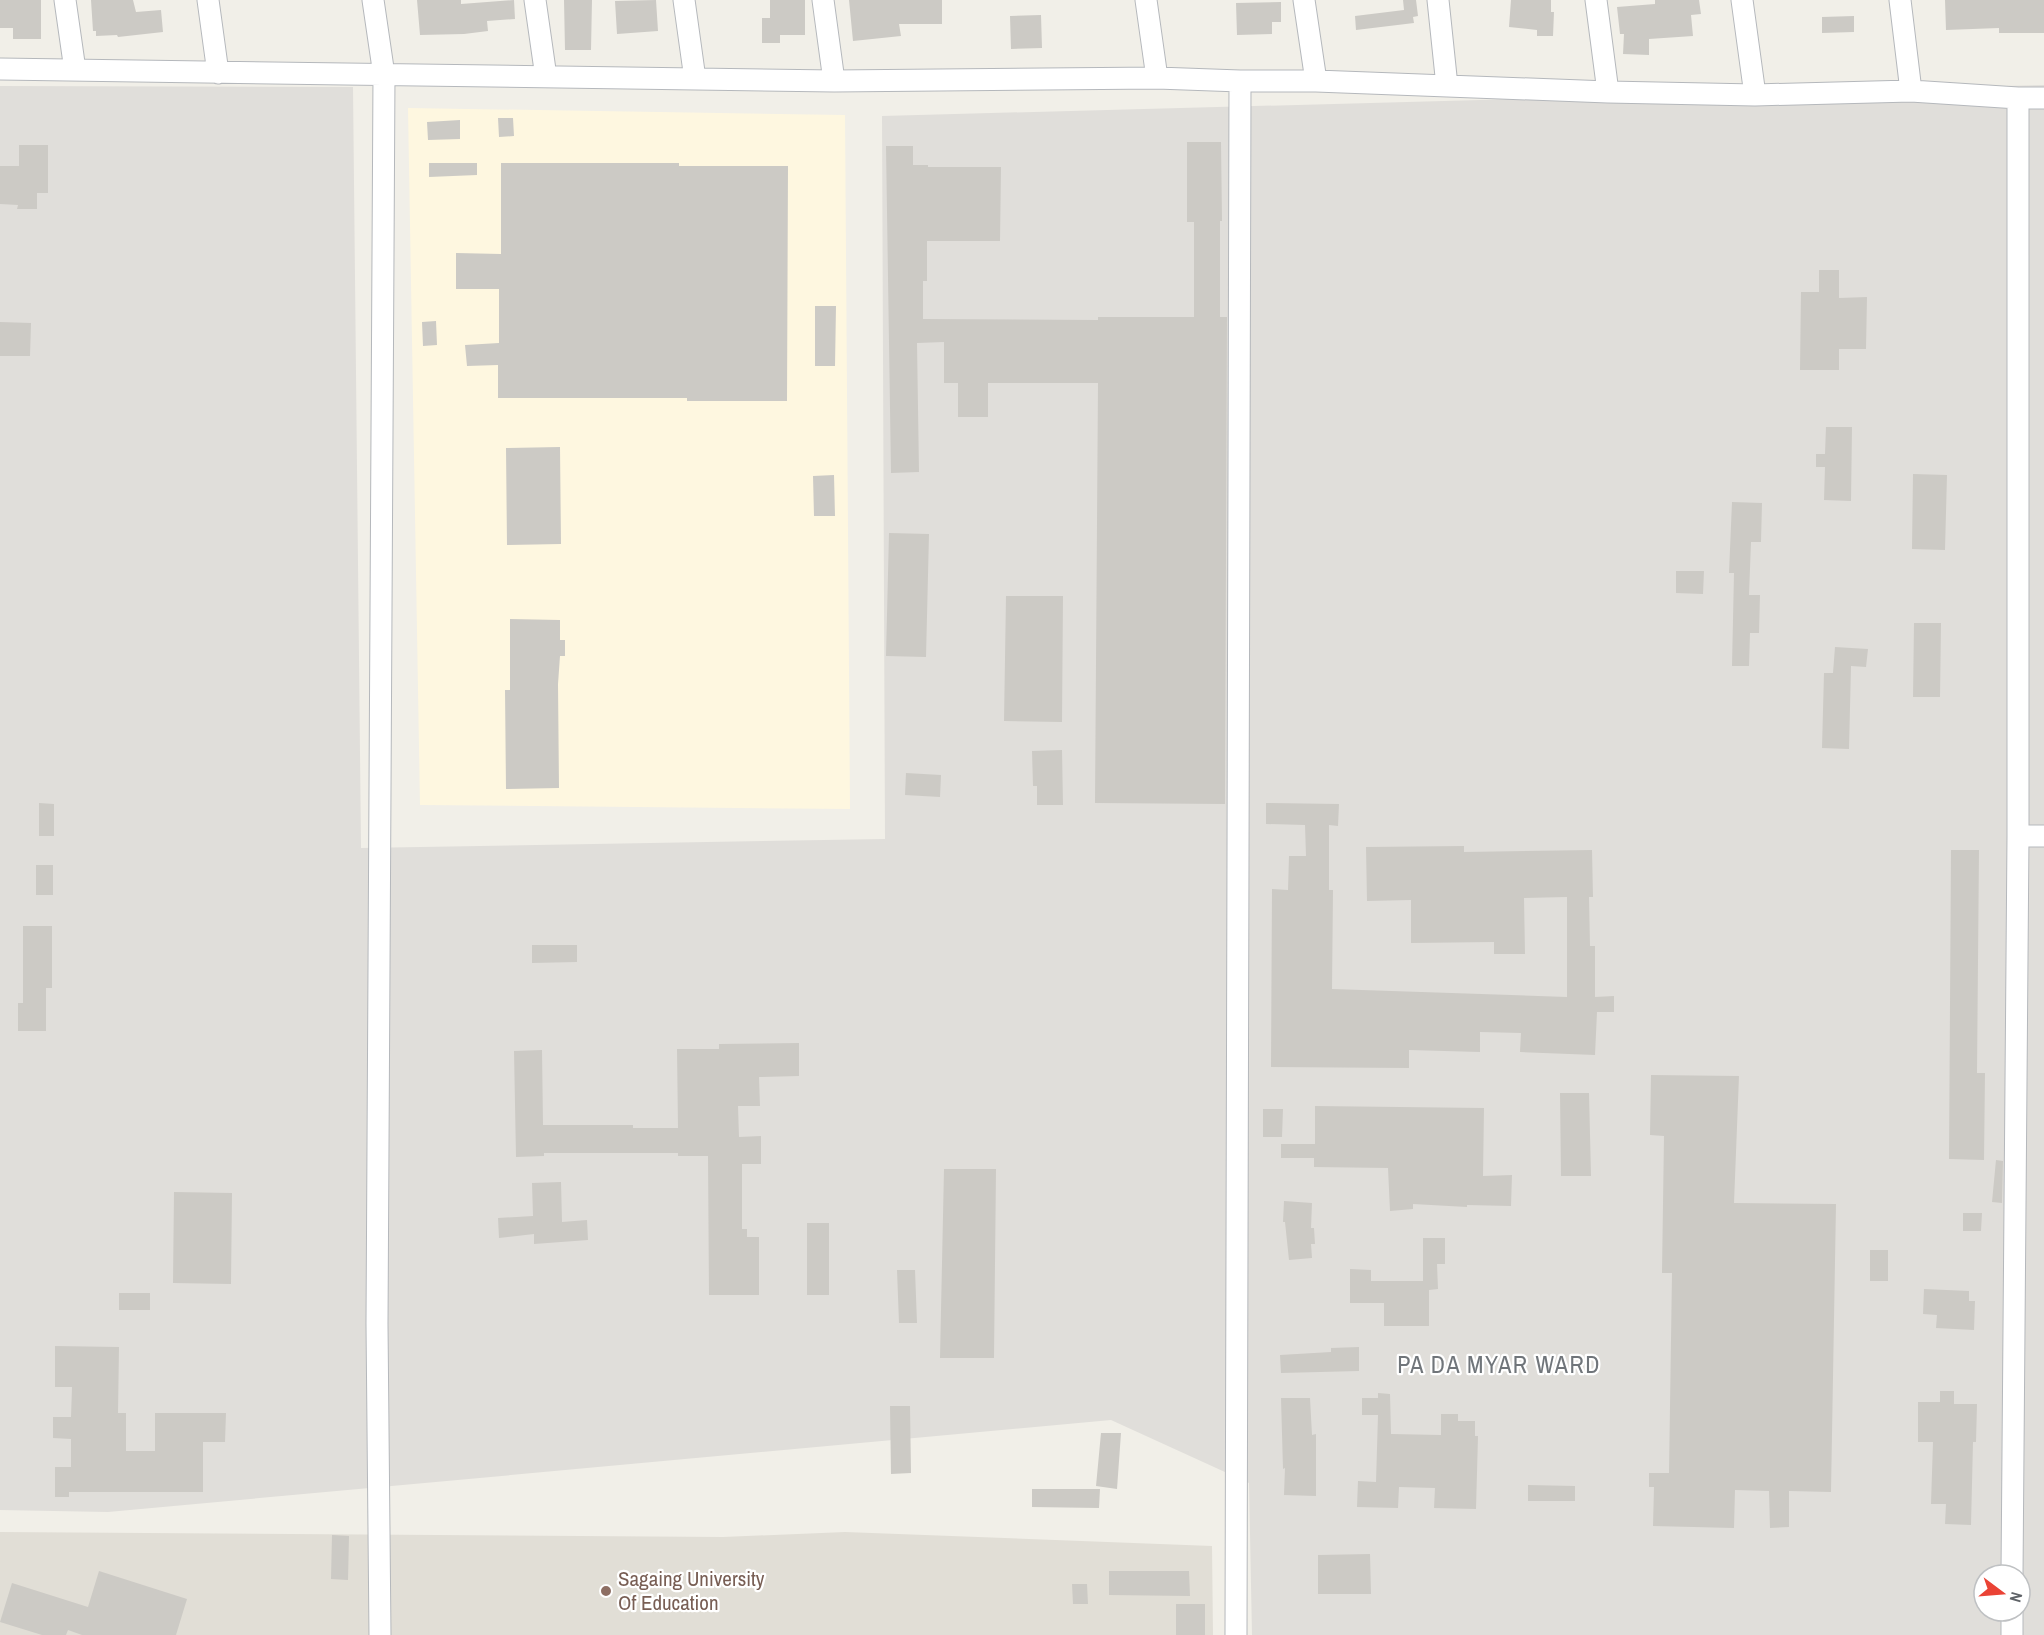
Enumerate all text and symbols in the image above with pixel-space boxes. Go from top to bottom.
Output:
district label: PA DA MYAR WARD [1397,1348,1601,1380]
north arrow [1972,1563,2032,1623]
place label: Sagaing University Of Education [618,1564,765,1617]
marker: Sagaing University Of Education [599,1584,613,1598]
text: N [2005,1590,2028,1605]

